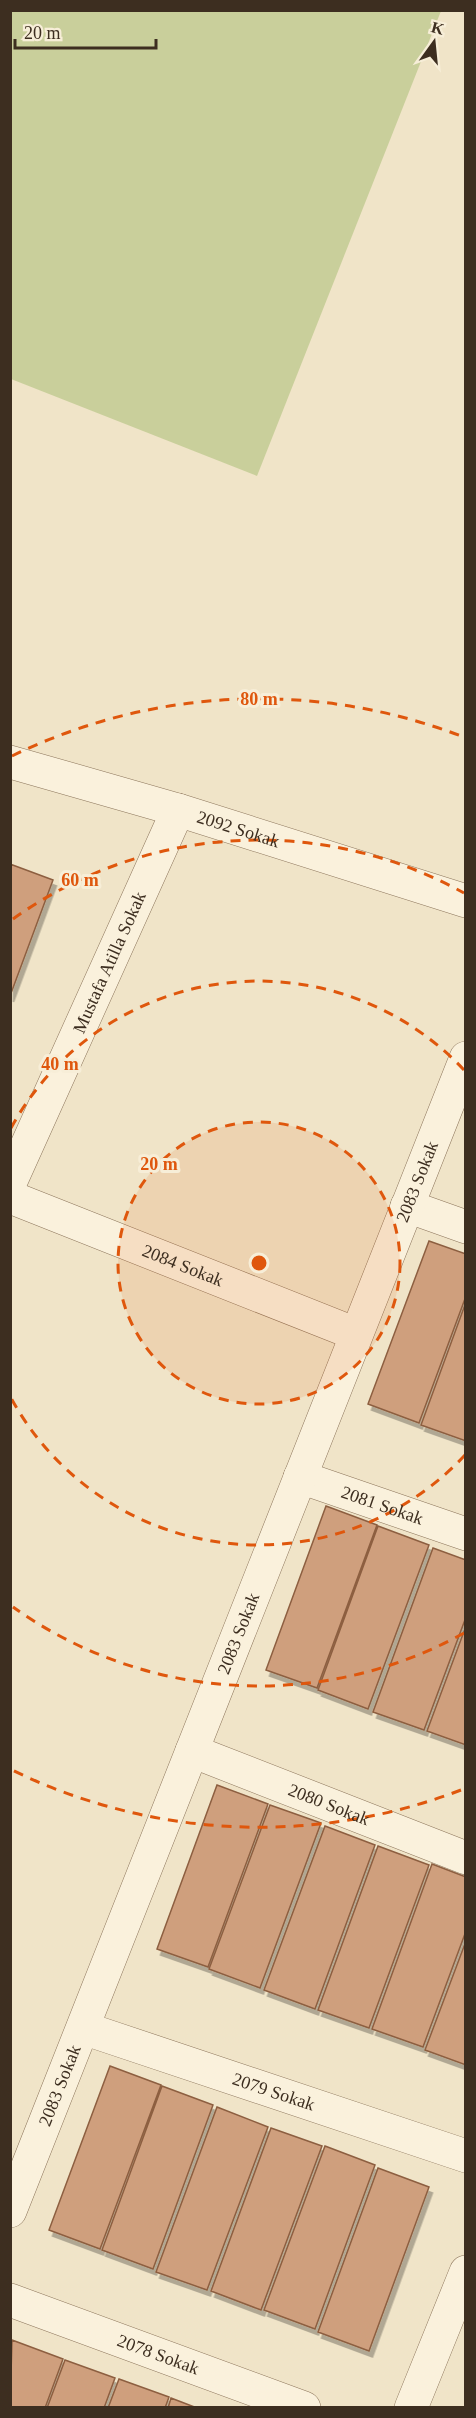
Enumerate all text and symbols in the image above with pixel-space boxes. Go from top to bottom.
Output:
scale bar [15,12,156,50]
north arrow [404,12,464,72]
text: K [430,18,446,38]
text: 20 m [24,23,61,43]
text: 80 m [240,689,278,709]
street label: 2092 Sokak [195,807,282,851]
text: 60 m [61,870,99,890]
street label: Mustafa Atilla Sokak [69,888,150,1036]
text: 40 m [41,1054,79,1074]
street label: 2083 Sokak [392,1138,442,1225]
text: 20 m [140,1154,178,1174]
street label: 2084 Sokak [140,1240,226,1291]
centre of rings [249,1253,269,1273]
street label: 2081 Sokak [339,1482,426,1529]
street label: 2083 Sokak [213,1590,263,1677]
street label: 2080 Sokak [285,1780,372,1829]
street label: 2083 Sokak [35,2042,85,2129]
street label: 2079 Sokak [230,2069,317,2115]
street label: 2078 Sokak [115,2330,202,2379]

